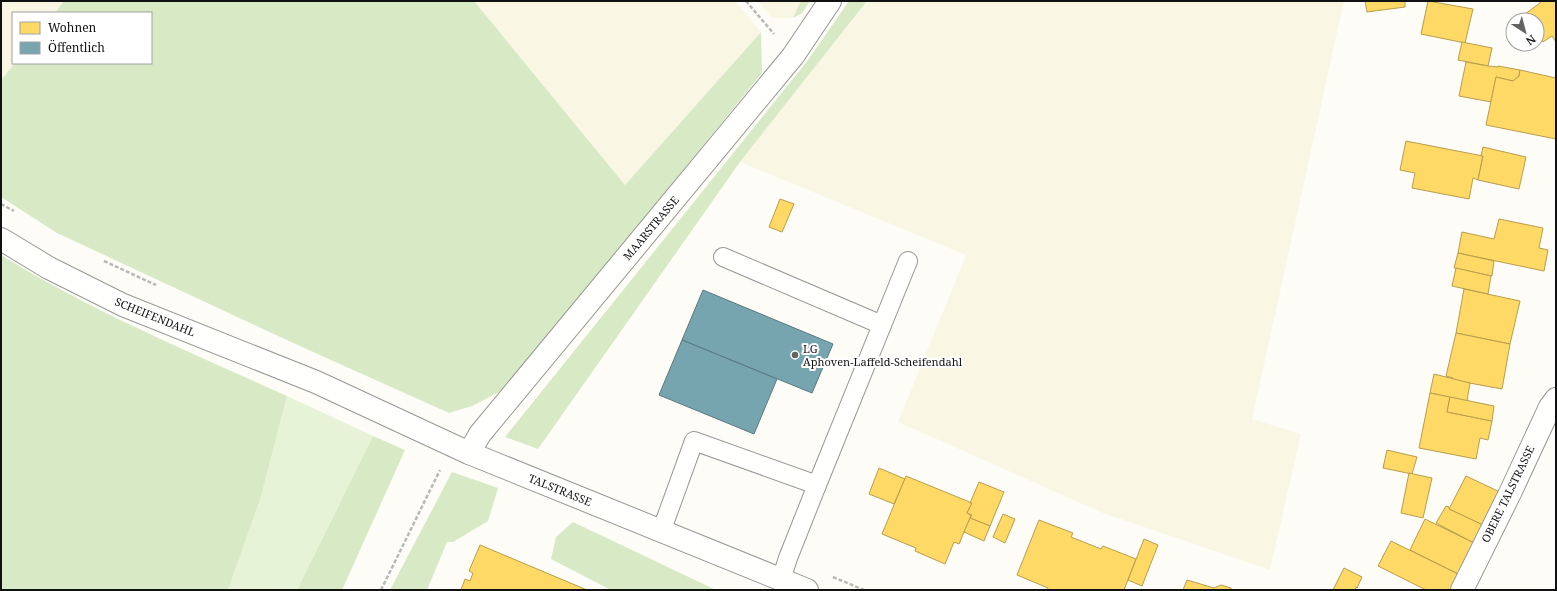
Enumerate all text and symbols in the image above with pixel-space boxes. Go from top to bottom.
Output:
legend [12,12,152,64]
north arrow [1505,12,1545,52]
text: Wohnen [48,19,97,36]
text: N [1523,32,1539,49]
text: Öffentlich [48,39,105,56]
street label: MAARSTRASSE [619,192,682,263]
street label: SCHEIFENDAHL [113,294,198,340]
place label: LG Aphoven-Laffeld-Scheifendahl [803,341,963,369]
marker: LG Aphoven-Laffeld-Scheifendahl [790,350,800,360]
street label: OBERE TALSTRASSE [1478,443,1538,545]
street label: TALSTRASSE [526,470,594,509]

